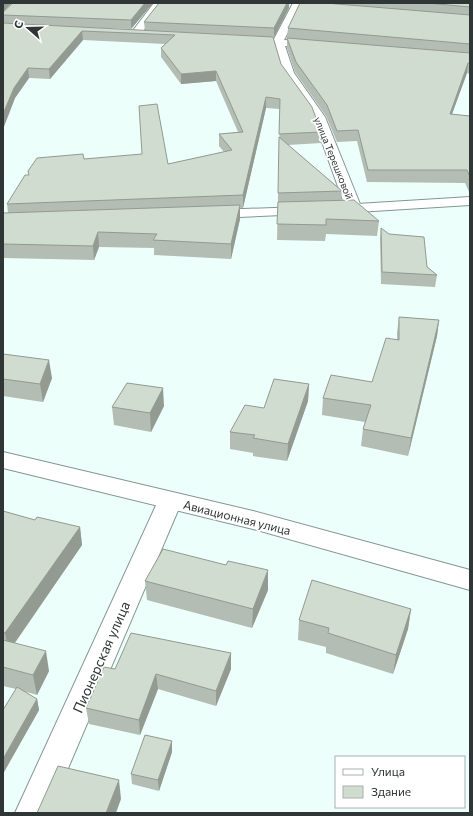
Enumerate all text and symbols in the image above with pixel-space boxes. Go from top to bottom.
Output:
north arrow [8,8,48,48]
text: С [11,18,26,30]
street label: улица Терешковой [312,115,356,201]
street label: Авиационная улица [182,497,292,537]
street label: Пионерская улица [69,599,133,715]
legend [335,756,465,808]
text: Улица [371,764,405,778]
text: Здание [371,784,411,798]

